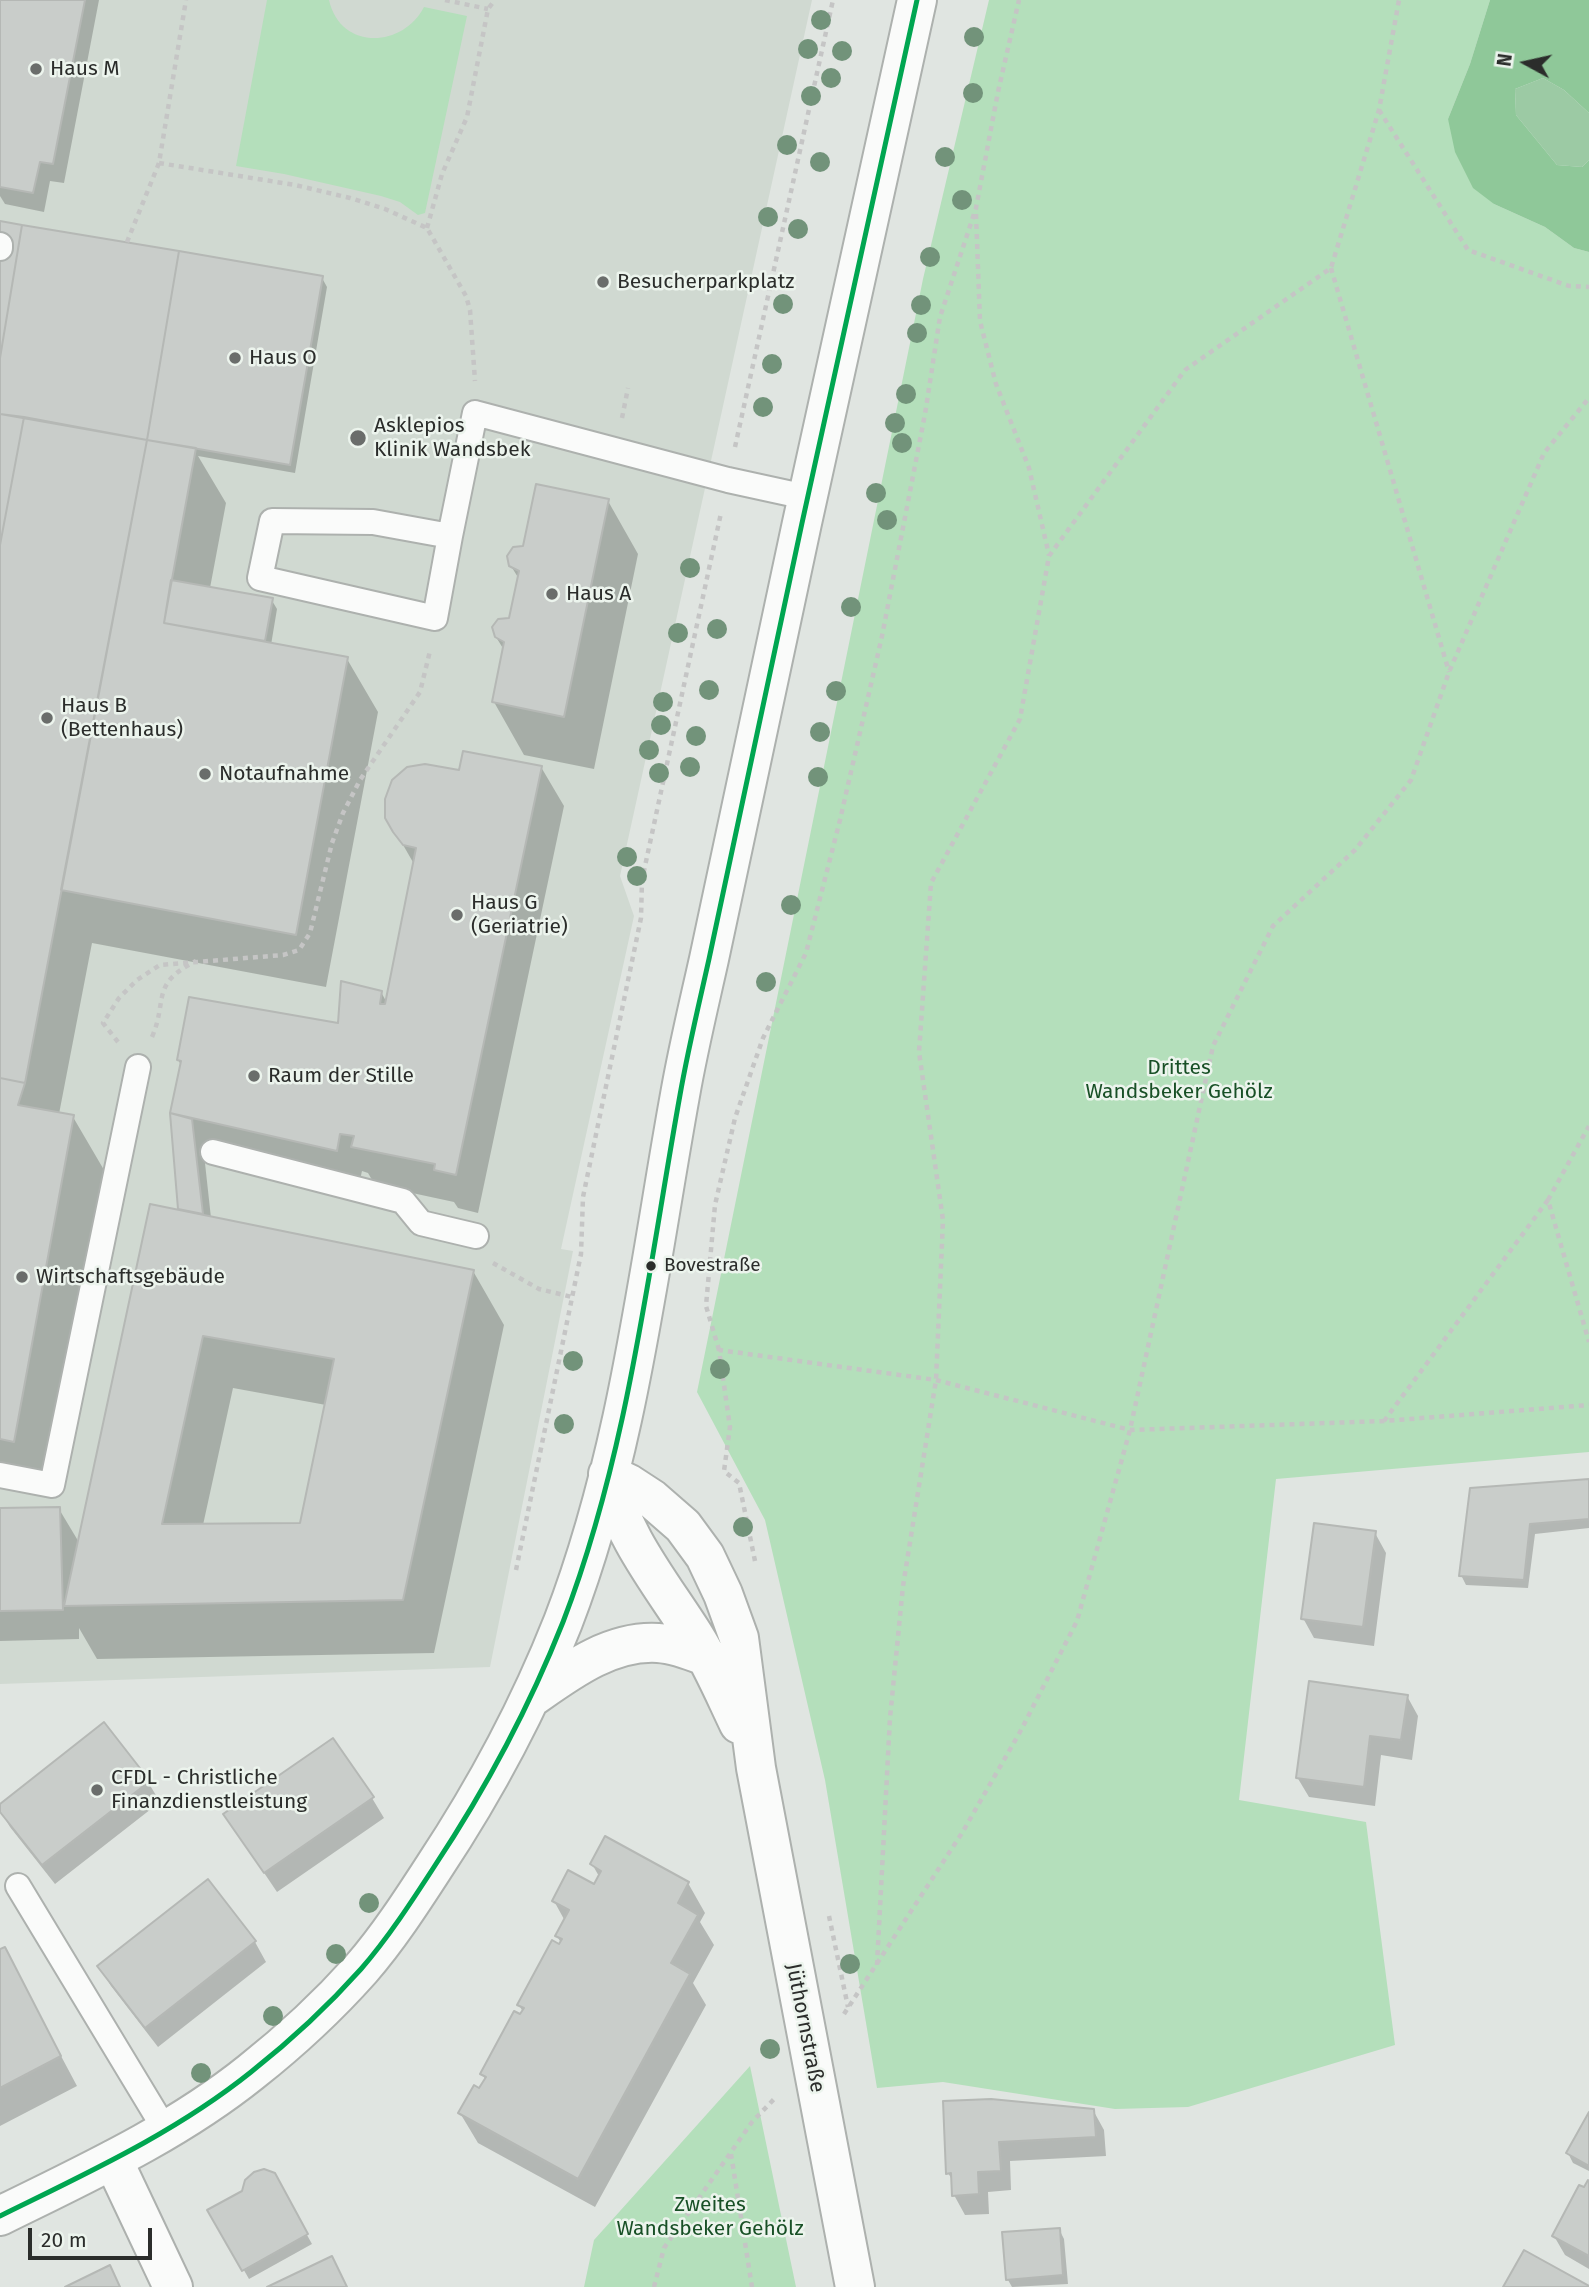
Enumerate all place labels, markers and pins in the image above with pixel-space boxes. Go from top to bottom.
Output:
place label: Haus M [50,56,120,82]
marker: Haus M [28,61,44,77]
place label: Besucherparkplatz [617,269,794,295]
marker: Besucherparkplatz [595,274,611,290]
place label: Haus O [249,345,317,371]
marker: Haus O [227,350,243,366]
place label: Asklepios Klinik Wandsbek [374,413,530,463]
marker: Asklepios Klinik Wandsbek [348,428,368,448]
place label: Haus A [566,581,631,607]
marker: Haus A [544,586,560,602]
place label: Haus B (Bettenhaus) [61,693,183,743]
marker: Haus B (Bettenhaus) [39,710,55,726]
place label: Notaufnahme [219,761,349,787]
marker: Notaufnahme [197,766,213,782]
place label: Haus G (Geriatrie) [471,890,568,940]
marker: Haus G (Geriatrie) [449,907,465,923]
place label: Raum der Stille [268,1063,414,1089]
marker: Raum der Stille [246,1068,262,1084]
place label: Bovestraße [664,1255,761,1277]
marker: Bovestraße [644,1259,658,1273]
place label: Wirtschaftsgebäude [36,1264,225,1290]
marker: Wirtschaftsgebäude [14,1269,30,1285]
place label: CFDL - Christliche Finanzdienstleistung [111,1765,307,1815]
marker: CFDL - Christliche Finanzdienstleistung [89,1782,105,1798]

